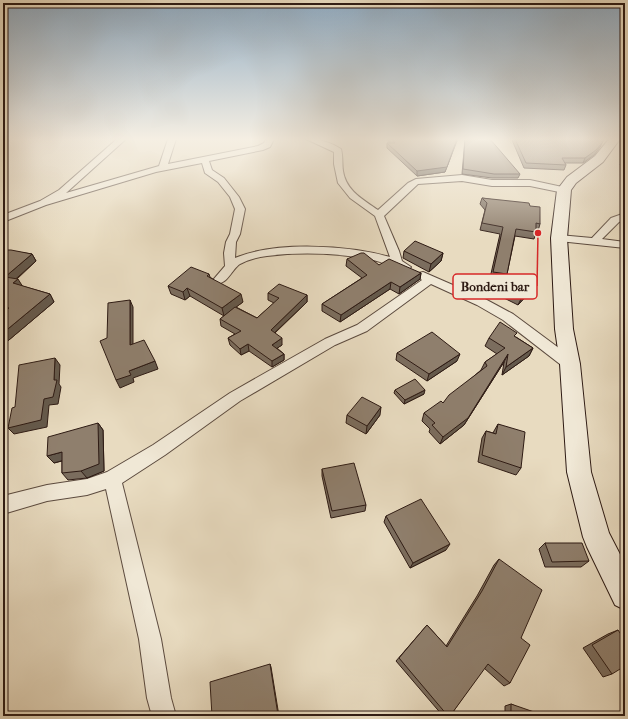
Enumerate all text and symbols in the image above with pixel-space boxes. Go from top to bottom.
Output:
callout: Bondeni bar [453,274,537,299]
text: Bondeni bar [461,279,530,294]

